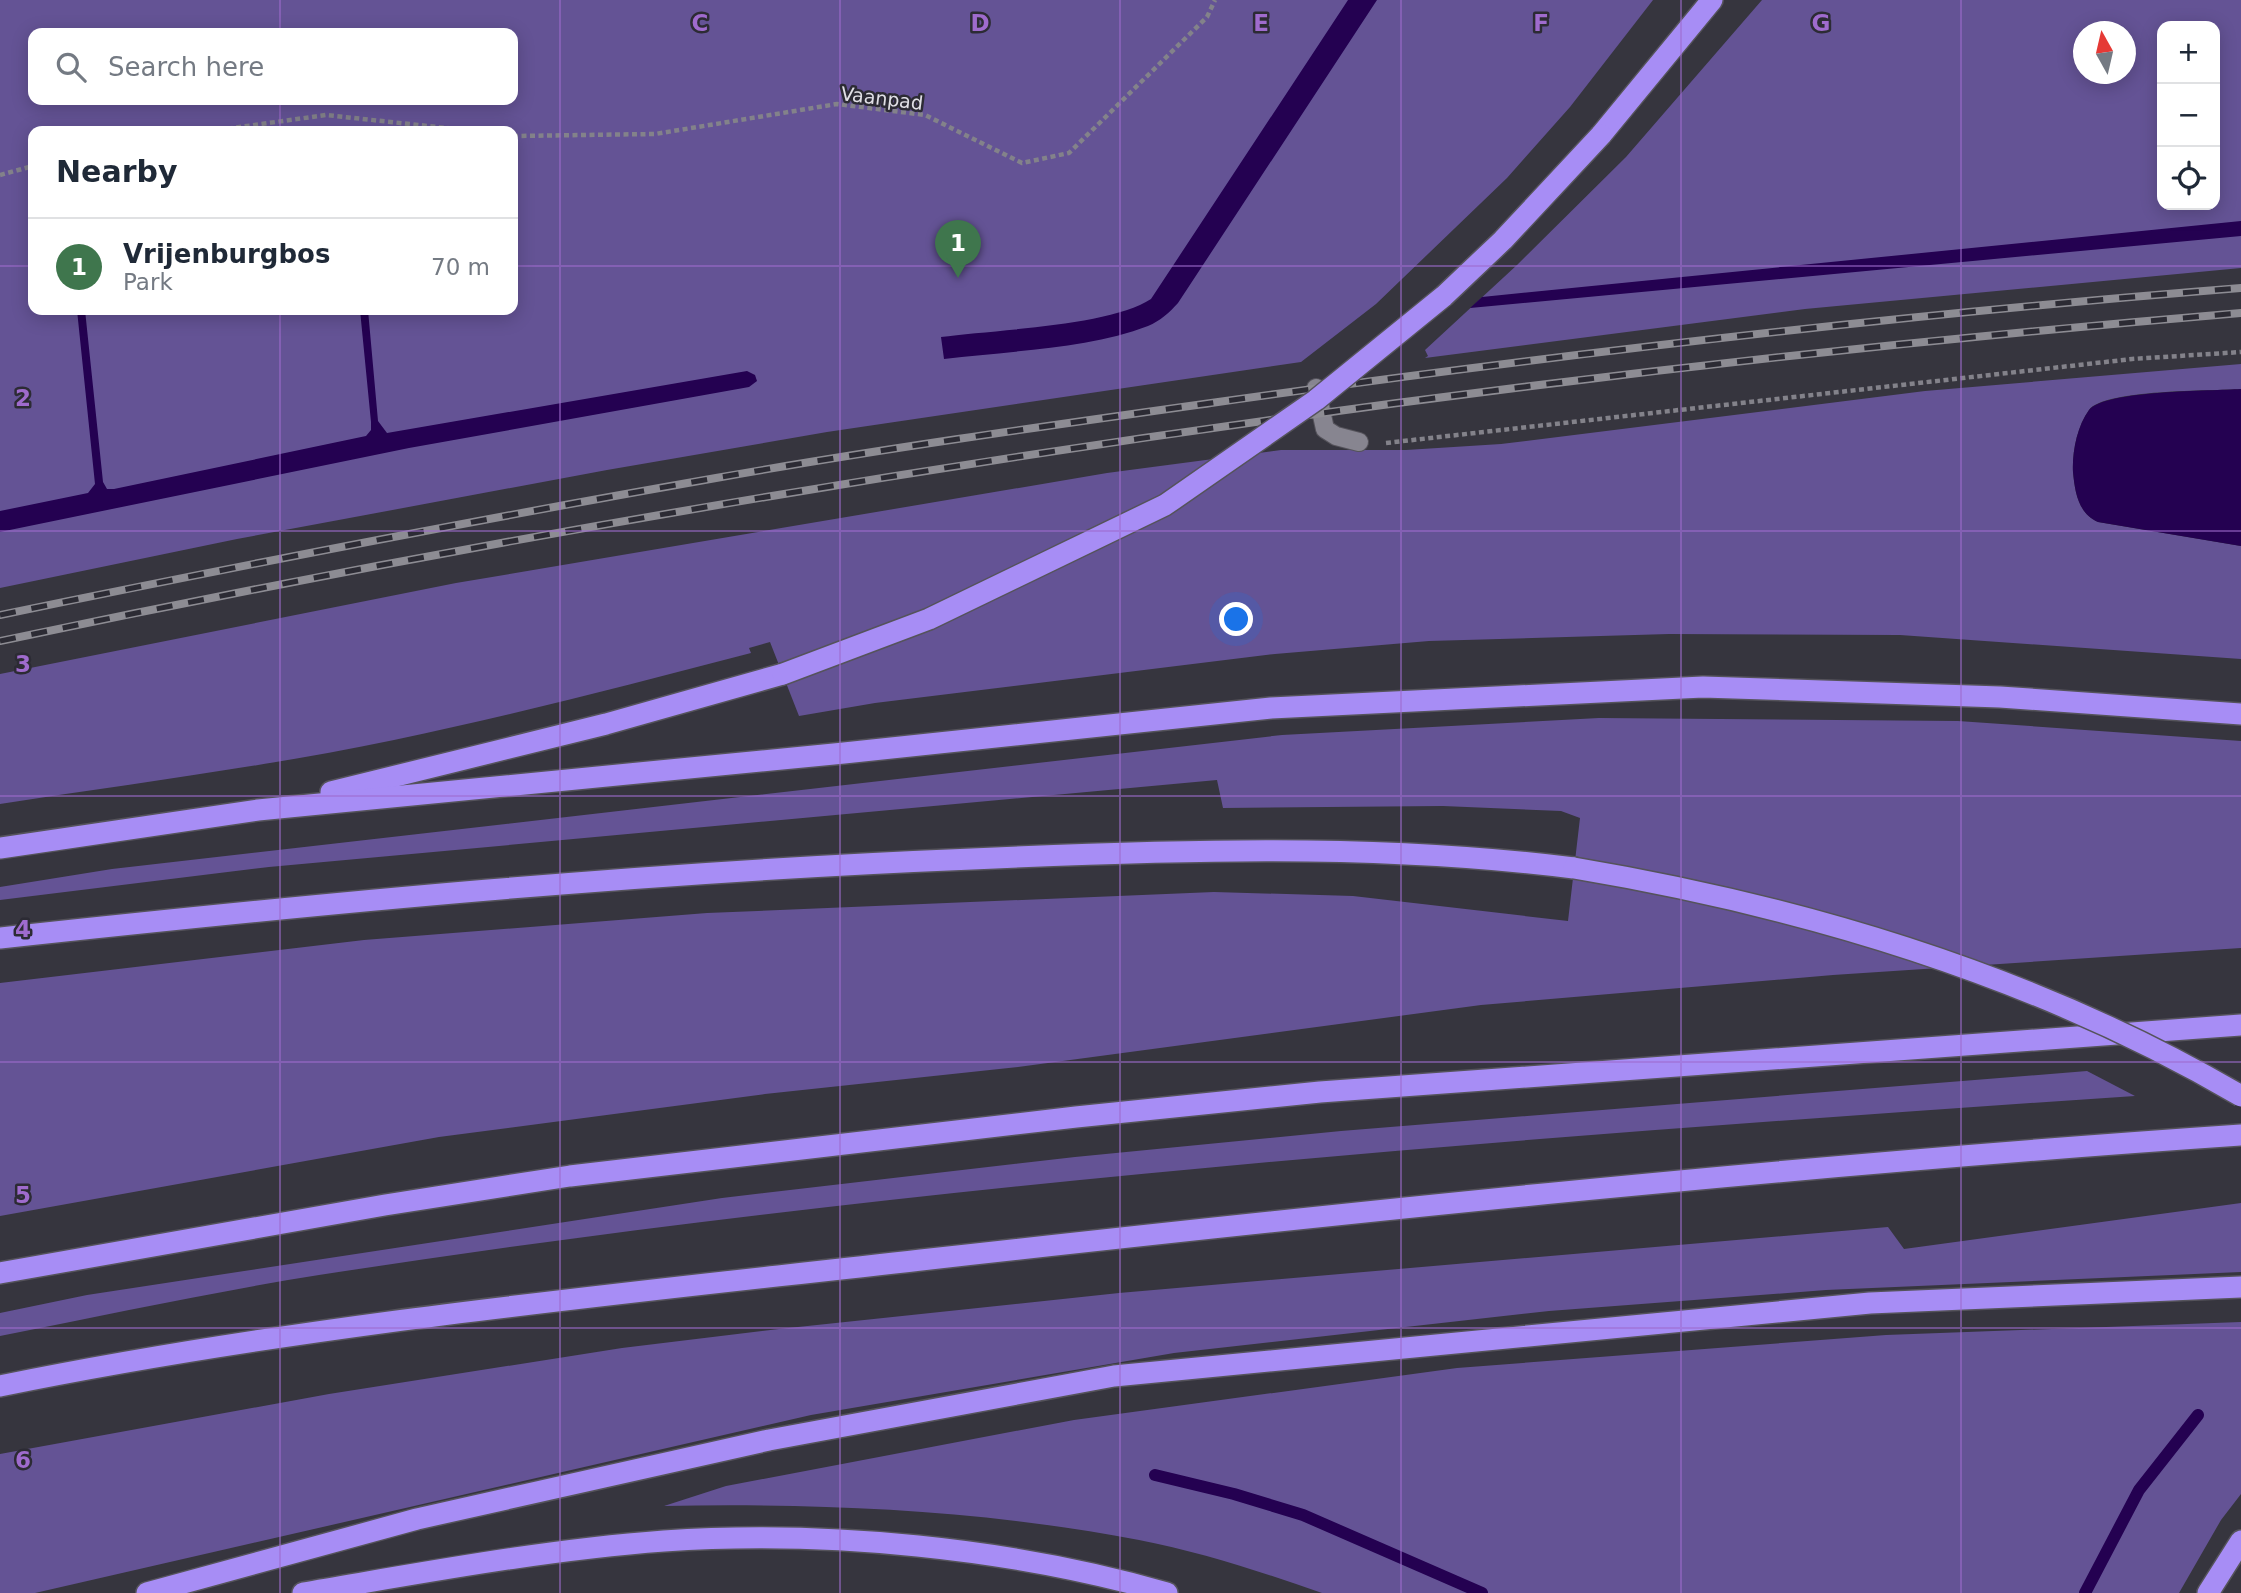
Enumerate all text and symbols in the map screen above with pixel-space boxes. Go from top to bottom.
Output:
text: C [692,10,708,36]
text: D [970,10,990,36]
text: E [1253,10,1269,36]
text: F [1533,10,1549,36]
text: G [1812,10,1830,36]
north arrow [2073,21,2136,84]
map controls [2157,21,2220,210]
button: + [2157,21,2220,84]
search box [28,28,518,105]
icon: search [52,48,90,86]
text: Search here [108,52,264,82]
street label: Vaanpad [840,82,924,114]
button: − [2157,84,2220,147]
button: locate [2157,147,2220,210]
text: Nearby [56,154,178,189]
pin: 1 [935,220,981,278]
text: Vrijenburgbos [123,239,330,269]
text: 1 [71,254,87,280]
text: 70 m [431,254,490,280]
text: Park [123,269,173,295]
text: 2 [15,385,31,411]
your location [1219,602,1253,636]
text: 3 [15,651,31,677]
text: 4 [15,916,31,942]
text: 5 [15,1182,31,1208]
text: 6 [15,1447,31,1473]

